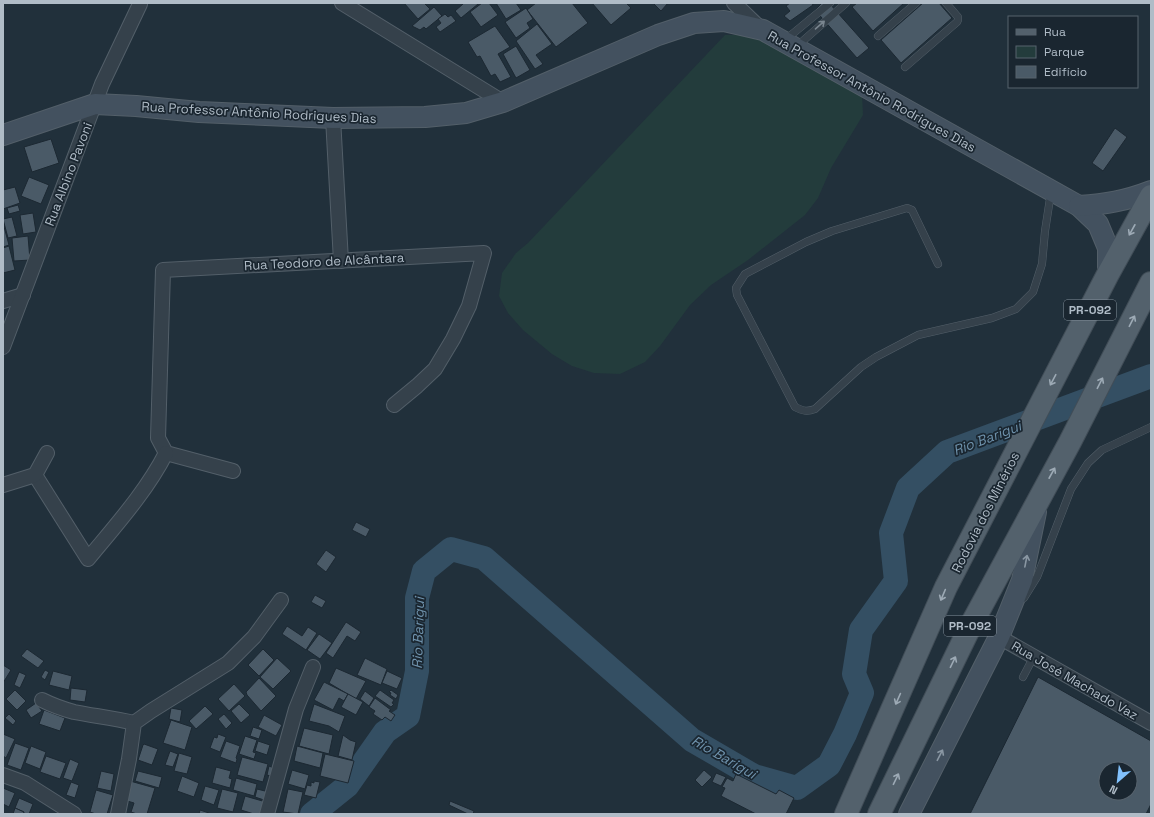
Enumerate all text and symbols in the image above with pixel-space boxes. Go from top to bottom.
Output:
legend [1008,16,1138,88]
one-way arrow [815,21,826,30]
text: Rua [1044,24,1066,40]
street label: Rua Professor Antônio Rodrigues Dias [765,27,979,156]
text: Parque [1044,44,1084,60]
text: Edifício [1044,64,1087,80]
street label: Rua Professor Antônio Rodrigues Dias [141,98,377,127]
street label: Rua Albino Pavoni [41,120,96,228]
one-way arrow [1128,224,1136,236]
street label: Rua Teodoro de Alcântara [243,249,405,274]
road number: PR-092 [1064,300,1116,320]
one-way arrow [1129,315,1136,327]
one-way arrow [1049,374,1057,386]
one-way arrow [1097,377,1104,389]
water label: Rio Barigui [950,416,1025,459]
street label: Rodovia dos Minérios [948,449,1023,575]
one-way arrow [1049,467,1057,479]
one-way arrow [1022,554,1030,567]
one-way arrow [939,588,946,600]
water label: Rio Barigui [408,595,428,669]
road number: PR-092 [944,616,996,636]
street label: Rua José Machado Vaz [1008,637,1141,724]
one-way arrow [950,656,957,668]
one-way arrow [893,692,901,704]
water label: Rio Barigui [689,731,761,783]
one-way arrow [936,749,944,761]
north arrow [1098,761,1138,801]
one-way arrow [893,773,900,785]
text: N [1107,782,1120,798]

